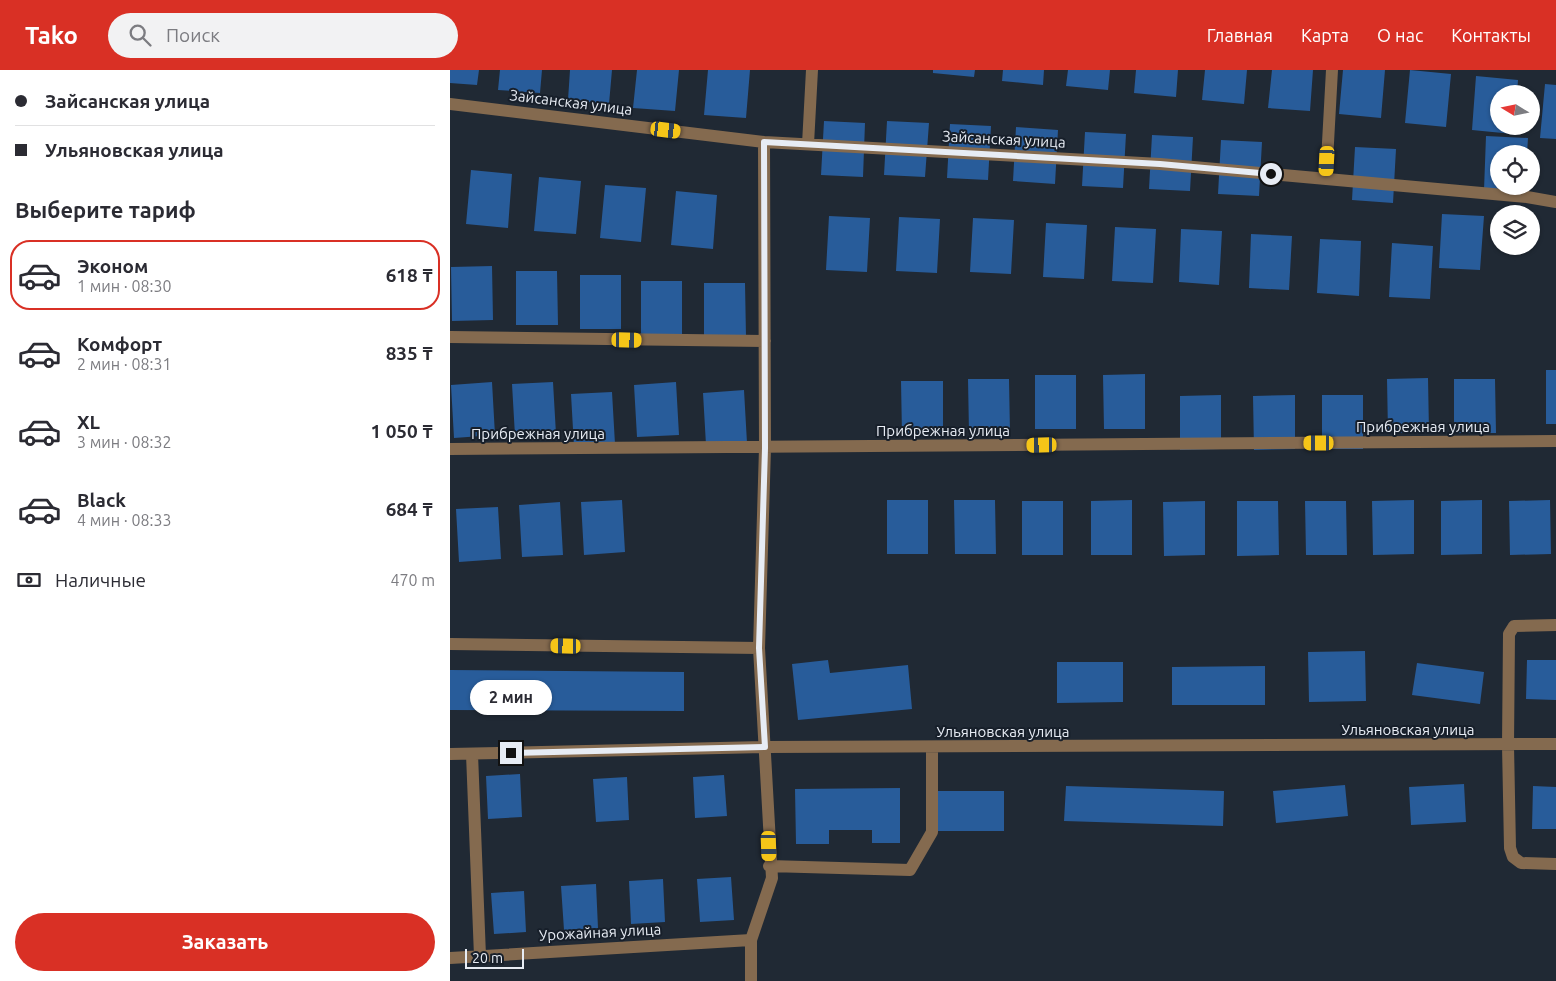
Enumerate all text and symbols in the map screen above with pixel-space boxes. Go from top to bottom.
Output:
search box [108,13,458,58]
icon: search [126,21,154,49]
text: Tako [25,22,78,49]
text: Поиск [166,24,220,46]
text: Главная [1207,25,1273,45]
text: Карта [1301,25,1349,45]
text: О нас [1377,25,1423,45]
text: Контакты [1451,25,1531,45]
north arrow [1490,85,1540,135]
map controls [1490,85,1540,255]
street label: Зайсанская улица [509,86,633,118]
text: Зайсанская улица [45,90,210,112]
car [650,121,681,139]
street label: Зайсанская улица [942,127,1066,151]
text: Ульяновская улица [45,139,224,161]
button: locate [1490,145,1540,195]
car [1318,146,1335,176]
route start [1260,163,1282,185]
text: Выберите тариф [15,197,196,222]
button: layers [1490,205,1540,255]
icon: car [17,253,62,298]
text: Эконом [77,255,148,277]
text: 618 ₸ [386,264,433,286]
text: 1 мин · 08:30 [77,277,171,295]
icon: car [17,331,62,376]
car [611,332,642,348]
text: Комфорт [77,333,162,355]
text: 835 ₸ [386,342,433,364]
text: 2 мин · 08:31 [77,355,171,373]
icon: car [17,409,62,454]
text: XL [77,411,100,433]
street label: Прибрежная улица [1356,418,1490,435]
text: 1 050 ₸ [370,420,433,442]
street label: Прибрежная улица [876,422,1010,439]
street label: Прибрежная улица [471,425,605,442]
text: 3 мин · 08:32 [77,433,171,451]
car [1304,436,1334,451]
car [1026,437,1057,453]
icon: car [17,487,62,532]
text: Black [77,489,126,511]
text: 684 ₸ [386,498,433,520]
text: 4 мин · 08:33 [77,511,171,529]
icon: cash [15,566,43,594]
text: Наличные [55,569,146,591]
text: 470 m [390,571,435,589]
car [550,638,581,654]
callout: 2 мин [470,680,552,716]
text: 2 мин [489,688,533,706]
street label: Ульяновская улица [1341,721,1475,738]
street label: Ульяновская улица [936,723,1070,740]
route end [500,742,522,764]
car [760,831,777,861]
button: Заказать [15,913,435,971]
street label: Урожайная улица [538,920,662,944]
scale bar [465,946,524,969]
text: 20 m [472,950,503,966]

